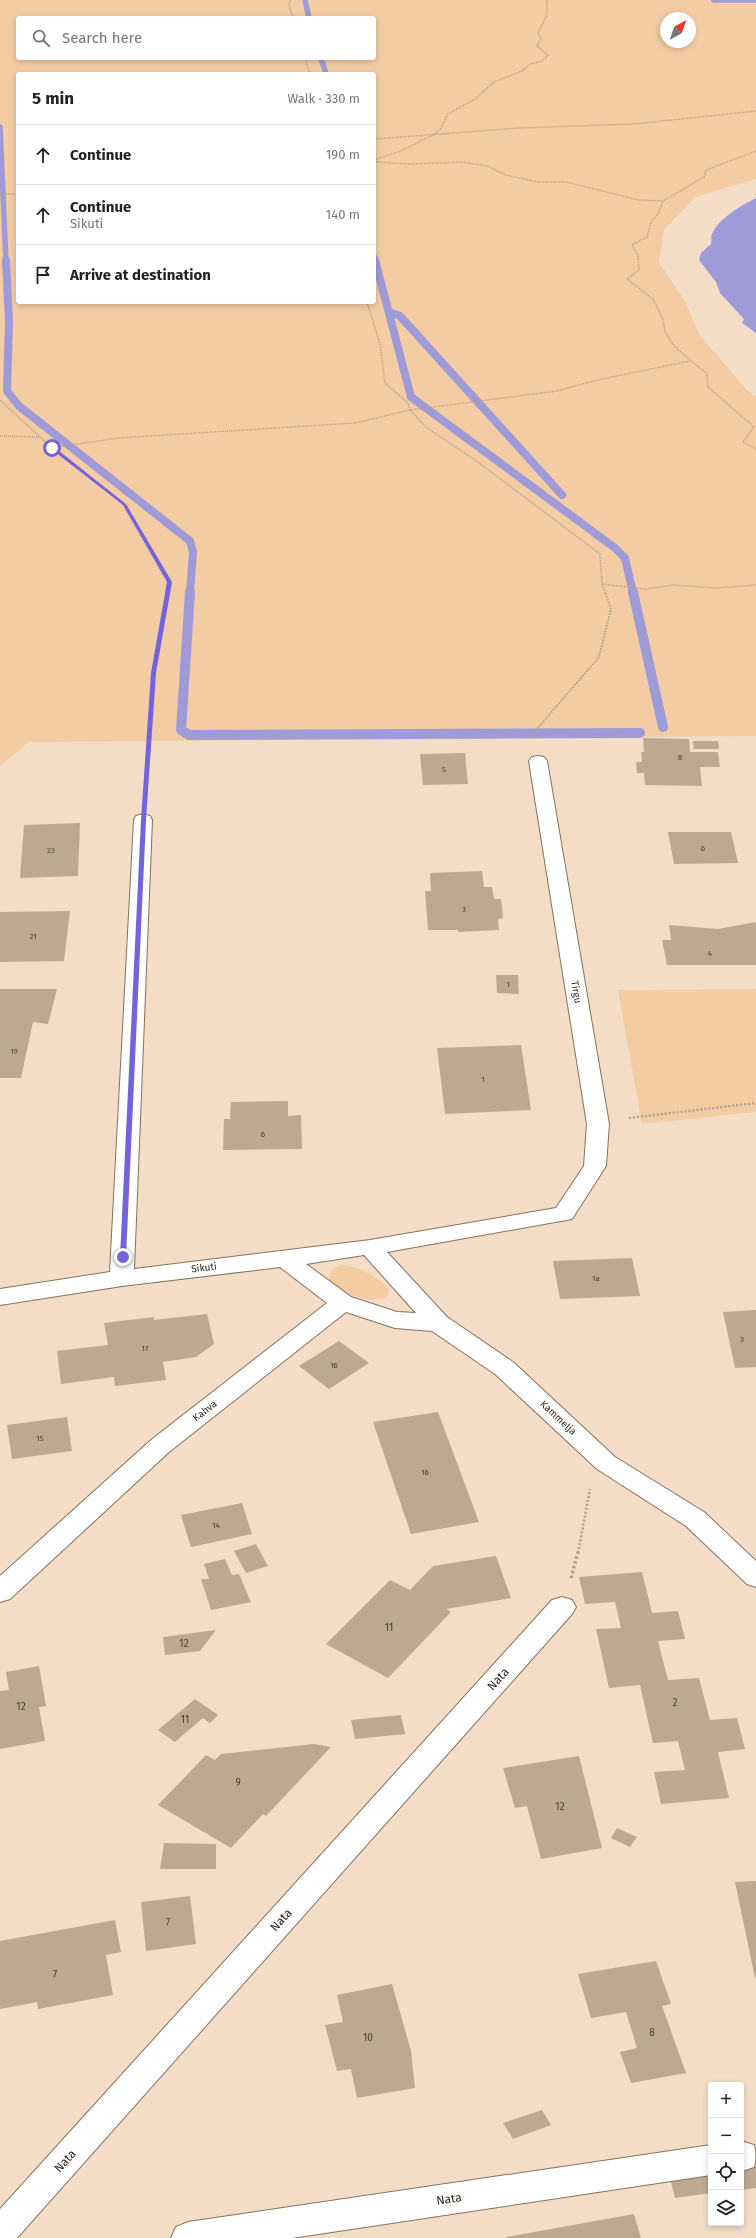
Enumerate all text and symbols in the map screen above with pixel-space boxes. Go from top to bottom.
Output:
north arrow [660,12,696,48]
search box [16,16,376,60]
icon: search [30,27,52,49]
text: Search here [62,29,142,47]
text: 5 min [32,88,74,109]
text: Walk · 330 m [287,91,360,106]
icon: ahead [32,144,54,166]
text: Continue [70,146,131,164]
text: 190 m [326,147,360,162]
text: Continue [70,198,131,216]
icon: ahead [32,204,54,226]
text: 140 m [326,207,360,222]
text: Sikuti [70,216,103,231]
icon: arrive [32,264,54,286]
text: Arrive at destination [70,266,211,284]
route start [43,439,61,457]
house number: 8 [678,753,683,762]
house number: 5 [442,765,446,774]
house number: 6 [701,844,705,853]
house number: 23 [47,846,55,855]
house number: 3 [462,905,466,914]
house number: 21 [29,932,37,941]
house number: 4 [708,949,713,958]
house number: 1 [506,980,510,989]
street label: Tirgu [568,980,584,1004]
house number: 19 [10,1047,18,1056]
house number: 1 [481,1075,485,1084]
house number: 6 [261,1130,265,1139]
route end [114,1248,132,1266]
street label: Sikuti [191,1260,218,1276]
house number: 1a [592,1274,600,1283]
house number: 3 [740,1335,744,1344]
house number: 17 [141,1344,149,1353]
house number: 16 [330,1361,338,1370]
street label: Kahva [191,1398,219,1424]
street label: Kammelja [537,1398,579,1438]
house number: 15 [36,1434,44,1443]
house number: 16 [421,1468,429,1477]
house number: 14 [212,1521,221,1530]
house number: 11 [385,1622,393,1634]
house number: 12 [179,1638,189,1650]
street label: Nata [484,1665,512,1693]
house number: 2 [673,1697,678,1709]
house number: 12 [16,1701,26,1713]
house number: 11 [181,1714,189,1726]
house number: 9 [235,1777,241,1789]
house number: 12 [555,1801,565,1813]
street label: Nata [267,1906,295,1934]
house number: 7 [166,1917,171,1929]
house number: 7 [53,1969,58,1981]
house number: 8 [649,2027,655,2039]
house number: 10 [363,2032,373,2044]
map controls [708,2082,744,2226]
button: + [708,2082,744,2118]
button: − [708,2118,744,2154]
street label: Nata [51,2147,79,2175]
button: locate [708,2154,744,2190]
street label: Nata [435,2190,463,2208]
button: layers [708,2190,744,2226]

